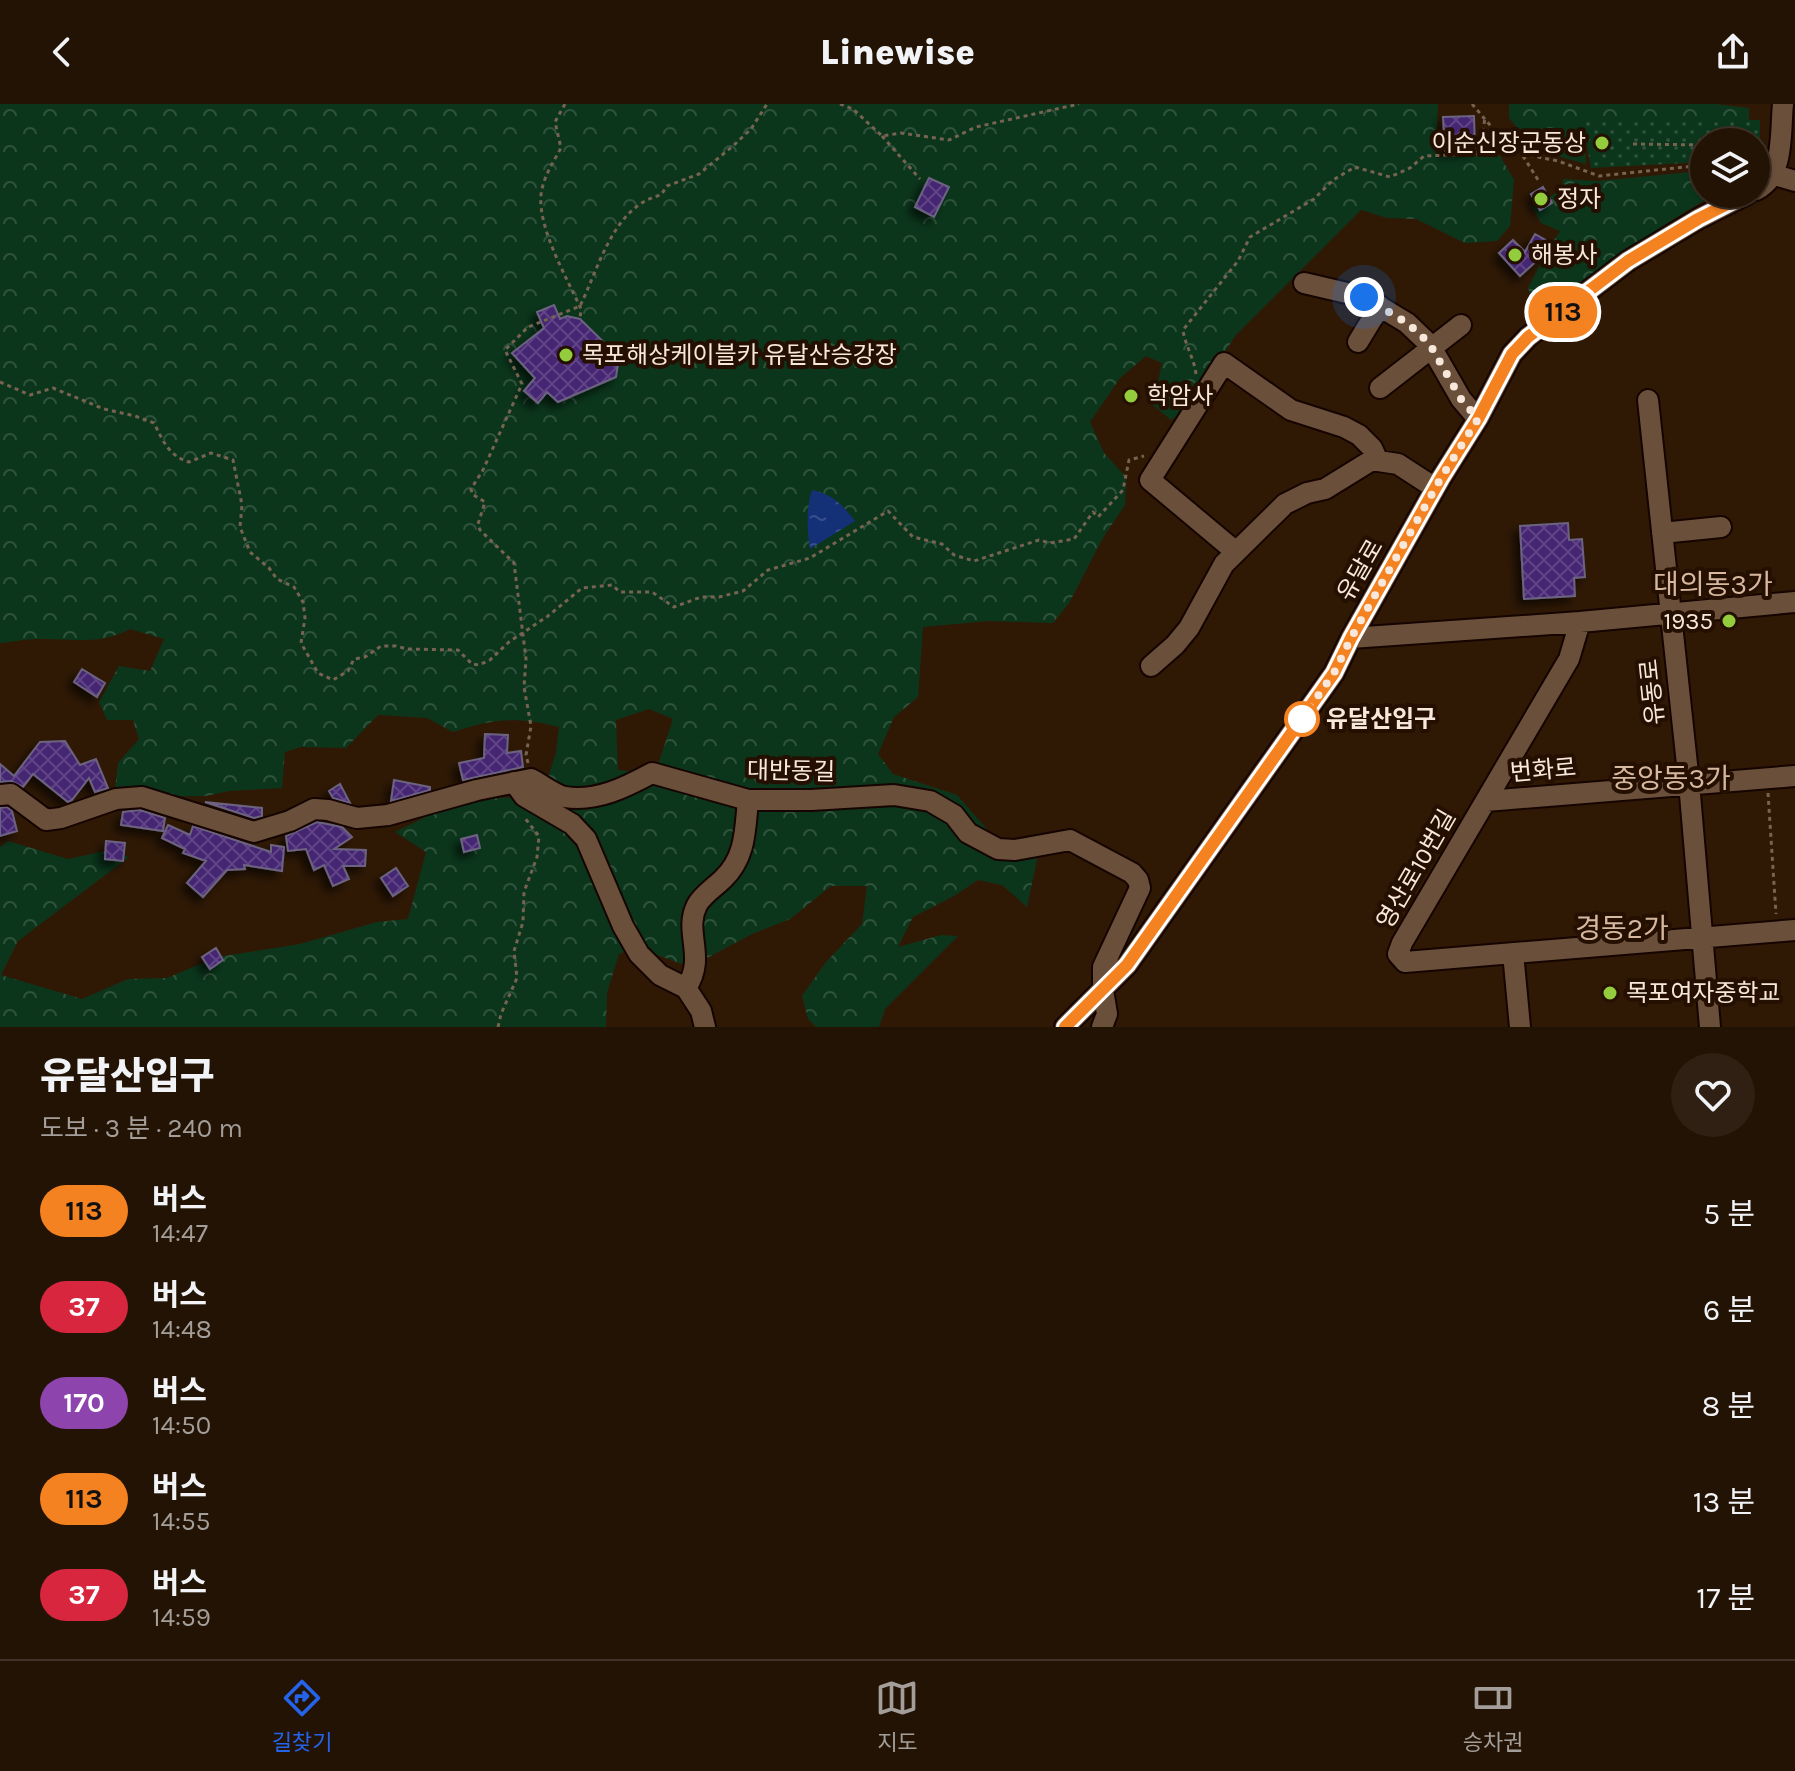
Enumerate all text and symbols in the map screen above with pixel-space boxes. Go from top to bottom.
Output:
icon: back [40,30,84,74]
icon: share [1711,30,1755,74]
text: Linewise [820,31,975,73]
map controls [1690,128,1770,208]
button: layers [1690,128,1770,208]
place label: 이순신장군동상 [1431,129,1586,157]
marker: 이순신장군동상 [1593,134,1611,152]
place label: 정자 [1557,185,1601,213]
marker: 정자 [1532,190,1550,208]
place label: 해봉사 [1531,241,1597,269]
marker: 해봉사 [1506,246,1524,264]
your location [1344,277,1384,317]
line badge: 113 [1517,286,1609,338]
text: 113 [1544,295,1582,328]
place label: 목포해상케이블카 유달산승강장 [582,341,897,369]
marker: 목포해상케이블카 유달산승강장 [557,346,575,364]
place label: 학암사 [1147,382,1213,410]
marker: 학암사 [1122,387,1140,405]
street label: 유달로 [1331,534,1389,606]
district label: 대의동3가 [1653,568,1773,601]
place label: 1935 [1663,607,1713,635]
marker: 1935 [1720,612,1738,630]
street label: 유동로 [1635,658,1669,726]
marker: 유달산입구 [1285,702,1319,736]
place label: 유달산입구 [1326,705,1436,733]
street label: 번화로 [1509,753,1577,787]
street label: 대반동길 [747,756,835,786]
district label: 중앙동3가 [1611,762,1731,795]
street label: 영산로10번길 [1371,805,1461,933]
district label: 경동2가 [1575,912,1669,945]
place label: 목포여자중학교 [1626,979,1781,1007]
marker: 목포여자중학교 [1601,984,1619,1002]
button: heart [1671,1053,1755,1137]
text: 유달산입구 [40,1054,215,1099]
text: 도보 · 3 분 · 240 m [40,1113,243,1144]
text: 버스 [152,1181,207,1217]
text: 113 [65,1194,103,1227]
text: 5 분 [1703,1196,1755,1232]
text: 14:47 [152,1218,208,1249]
text: 버스 [152,1277,207,1313]
text: 37 [68,1290,100,1323]
text: 6 분 [1703,1292,1755,1328]
text: 14:48 [152,1314,212,1345]
text: 버스 [152,1373,207,1409]
text: 170 [63,1386,105,1419]
text: 8 분 [1702,1388,1755,1424]
text: 14:50 [152,1410,211,1441]
text: 버스 [152,1469,207,1505]
text: 113 [65,1482,103,1515]
text: 13 분 [1693,1484,1755,1520]
text: 14:55 [152,1506,210,1537]
text: 버스 [152,1565,207,1601]
text: 37 [68,1578,100,1611]
text: 17 분 [1696,1580,1755,1616]
text: 14:59 [152,1602,211,1633]
tab: 길찾기 [272,1676,332,1756]
tab: 지도 [875,1676,919,1756]
tab: 승차권 [1463,1676,1523,1756]

